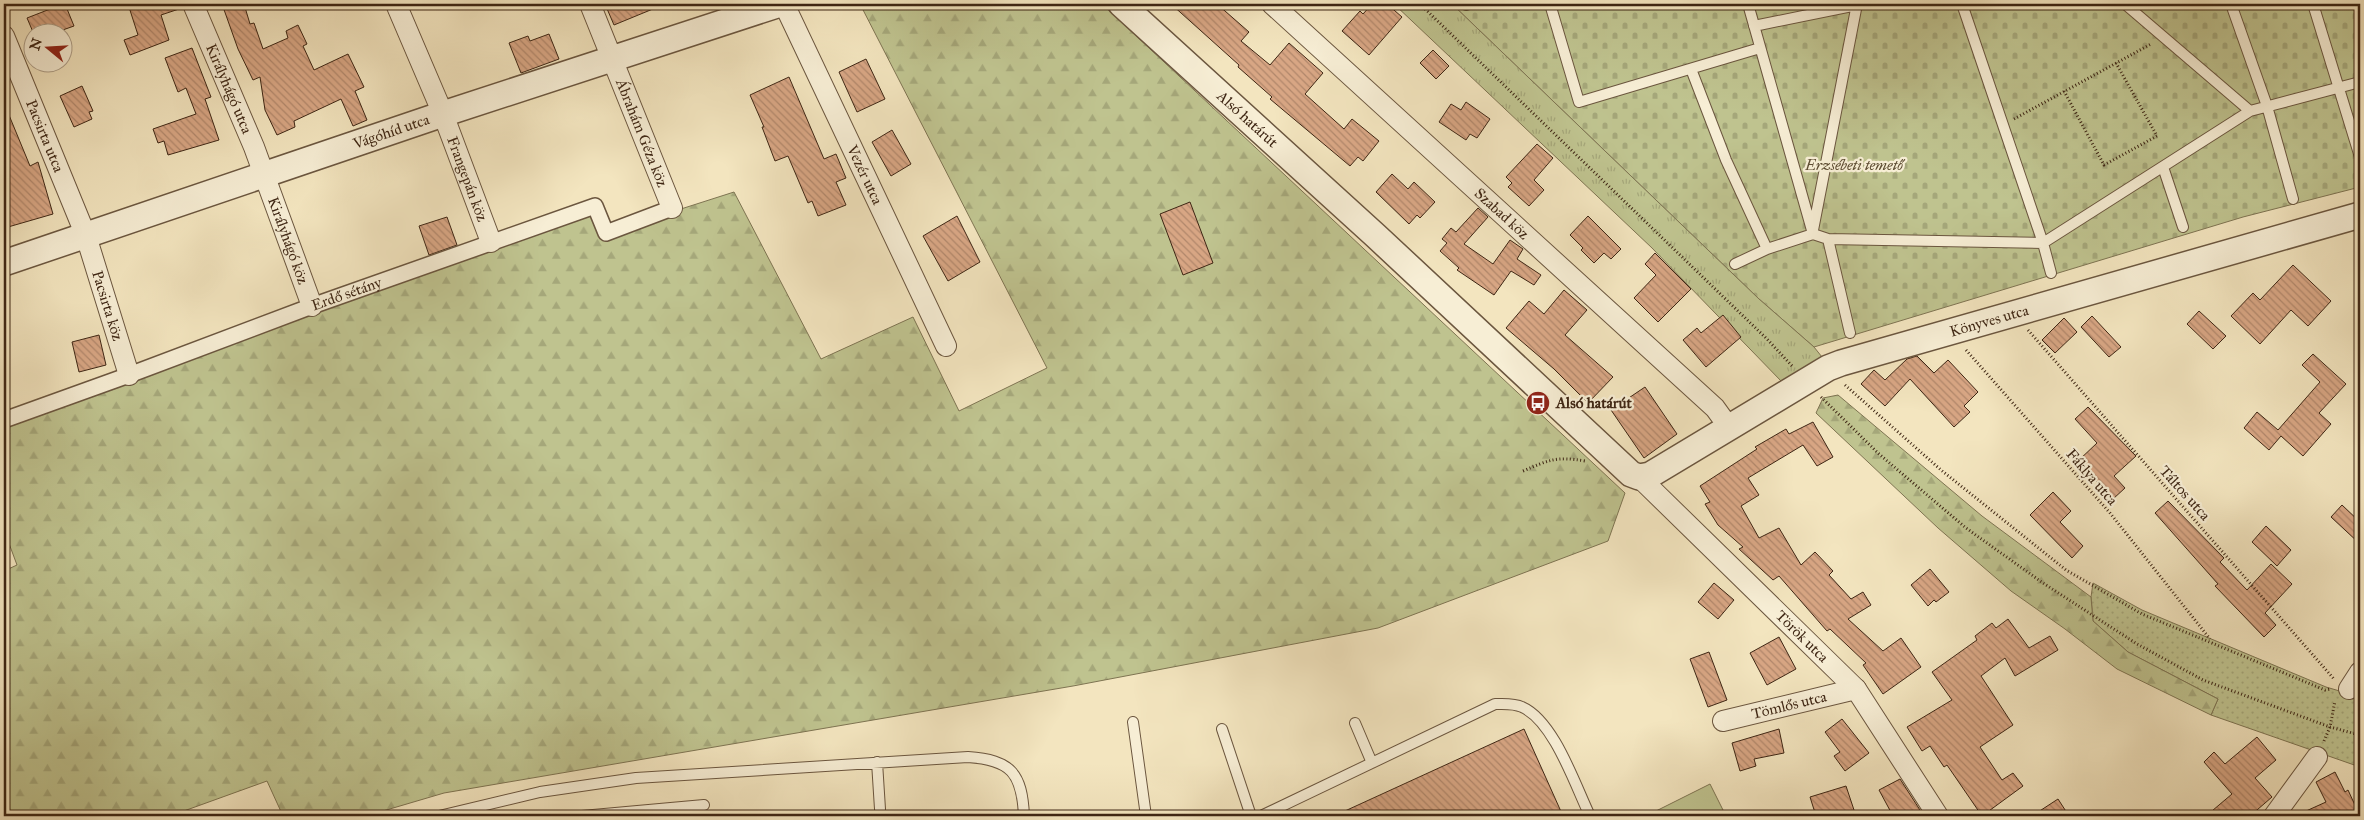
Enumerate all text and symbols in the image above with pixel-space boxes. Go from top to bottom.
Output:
north arrow [22,22,72,72]
text: N [26,36,46,52]
street label: Királyhágó utca [202,41,256,137]
street label: Ábrahám Géza köz [612,75,672,190]
street label: Alsó határút [1213,86,1282,152]
street label: Pacsirta utca [22,97,68,176]
street label: Vágóhíd utca [350,110,432,153]
street label: Frangepán köz [443,134,492,224]
street label: Vezér utca [843,141,887,208]
park label: Erzsébeti temető [1804,156,1905,174]
street label: Szabad köz [1471,184,1533,243]
street label: Királyhágó köz [264,194,312,287]
street label: Pacsirta köz [88,268,127,343]
street label: Erdő sétány [309,273,385,314]
street label: Könyves utca [1948,301,2031,341]
bus stop icon: Alsó határút [1525,390,1551,416]
place label: Alsó határút [1555,394,1633,412]
street label: Fáklya utca [2063,445,2122,509]
street label: Táltos utca [2156,462,2215,525]
street label: Török utca [1772,607,1833,667]
street label: Tömlős utca [1750,687,1829,723]

